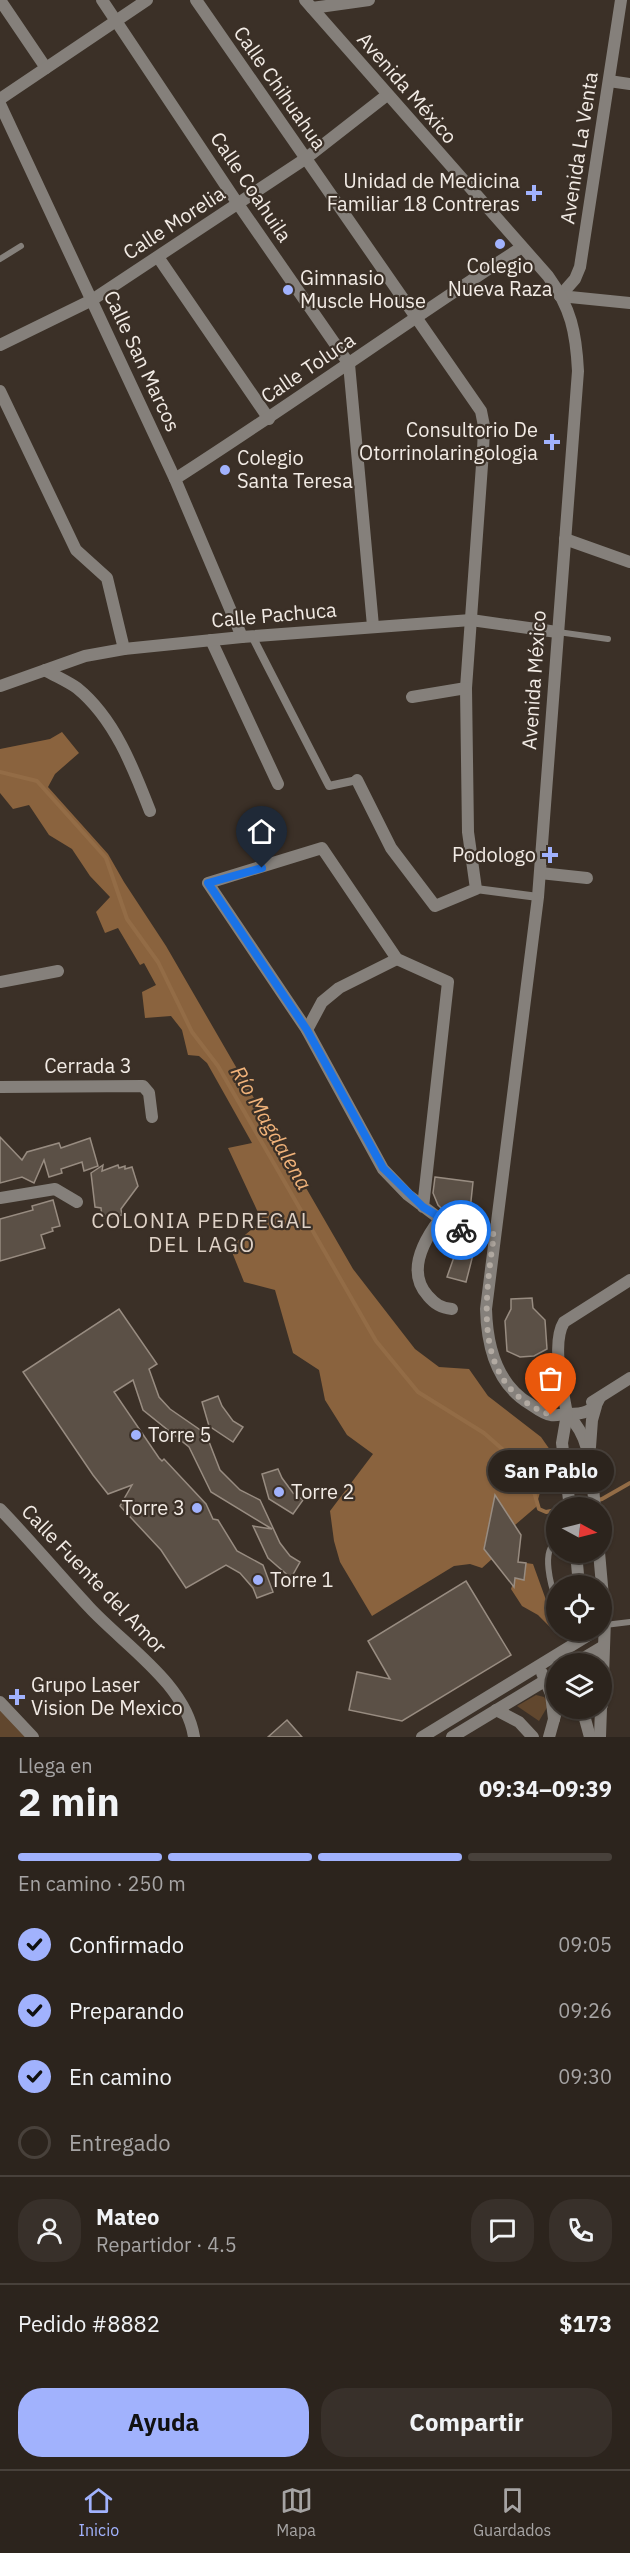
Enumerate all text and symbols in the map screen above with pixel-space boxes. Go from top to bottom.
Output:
street label: Calle Chihuahua [228,21,333,155]
street label: Avenida México [351,26,463,149]
street label: Avenida La Venta [553,70,604,226]
street label: Calle Coahuila [205,126,298,247]
place label: Unidad de Medicina Familiar 18 Contreras [327,167,520,217]
street label: Calle Morelia [118,179,230,266]
marker: Unidad de Medicina Familiar 18 Contreras [525,184,543,202]
marker: Colegio Nueva Raza [493,237,507,251]
place label: Colegio Nueva Raza [448,252,553,302]
place label: Gimnasio Muscle House [300,264,426,314]
marker: Gimnasio Muscle House [281,283,295,297]
street label: Calle San Marcos [98,286,187,436]
street label: Calle Toluca [255,326,360,409]
place label: Consultorio De Otorrinolaringologia [359,416,538,466]
marker: Consultorio De Otorrinolaringologia [543,433,561,451]
place label: Colegio Santa Teresa [237,444,353,494]
marker: Colegio Santa Teresa [218,463,232,477]
street label: Calle Pachuca [210,596,338,633]
street label: Avenida México [515,609,552,751]
pin [236,806,287,868]
icon: home [245,815,278,848]
place label: Podologo [452,841,536,868]
marker: Podologo [541,846,559,864]
street label: Cerrada 3 [44,1052,132,1079]
water label: Río Magdalena [225,1060,319,1195]
courier [431,1200,491,1260]
district label: COLONIA PEDREGAL DEL LAGO [91,1206,313,1258]
icon: bike [445,1214,478,1247]
pin [525,1353,576,1415]
icon: bag [534,1362,567,1395]
place label: Torre 5 [148,1421,212,1448]
marker: Torre 5 [129,1428,143,1442]
callout: San Pablo [488,1451,614,1493]
text: San Pablo [504,1457,598,1484]
place label: Torre 2 [291,1478,355,1505]
marker: Torre 2 [272,1485,286,1499]
place label: Torre 3 [121,1494,185,1521]
north arrow [546,1497,612,1563]
map controls [546,1497,612,1719]
street label: Calle Fuente del Amor [16,1498,173,1659]
marker: Torre 3 [190,1501,204,1515]
place label: Torre 1 [270,1566,334,1593]
marker: Torre 1 [251,1573,265,1587]
button: locate [546,1575,612,1641]
button: layers [546,1653,612,1719]
place label: Grupo Laser Vision De Mexico [31,1671,183,1721]
marker: Grupo Laser Vision De Mexico [8,1688,26,1706]
text: Llega en [18,1752,93,1779]
text: 09:34–09:39 [479,1774,612,1803]
text: 2 min [18,1776,120,1827]
text: En camino · 250 m [18,1870,186,1897]
icon: check [18,1928,51,1961]
text: Confirmado [69,1930,184,1959]
text: 09:05 [558,1931,612,1958]
icon: check [18,1994,51,2027]
text: Preparando [69,1996,184,2025]
text: 09:26 [558,1997,612,2024]
icon: check [18,2060,51,2093]
text: En camino [69,2062,172,2091]
text: 09:30 [558,2063,612,2090]
text: Entregado [69,2128,170,2157]
button: person [18,2199,81,2262]
button: chat [471,2199,534,2262]
button: phone [549,2199,612,2262]
text: Mateo [96,2202,160,2231]
text: Repartidor · 4.5 [96,2231,237,2258]
text: Pedido #8882 [18,2309,160,2338]
text: $173 [559,2309,612,2338]
button: Ayuda [18,2388,309,2457]
button: Compartir [321,2388,612,2457]
tab: Inicio [79,2484,119,2540]
tab: Mapa [276,2484,316,2540]
tab: Guardados [473,2484,551,2540]

